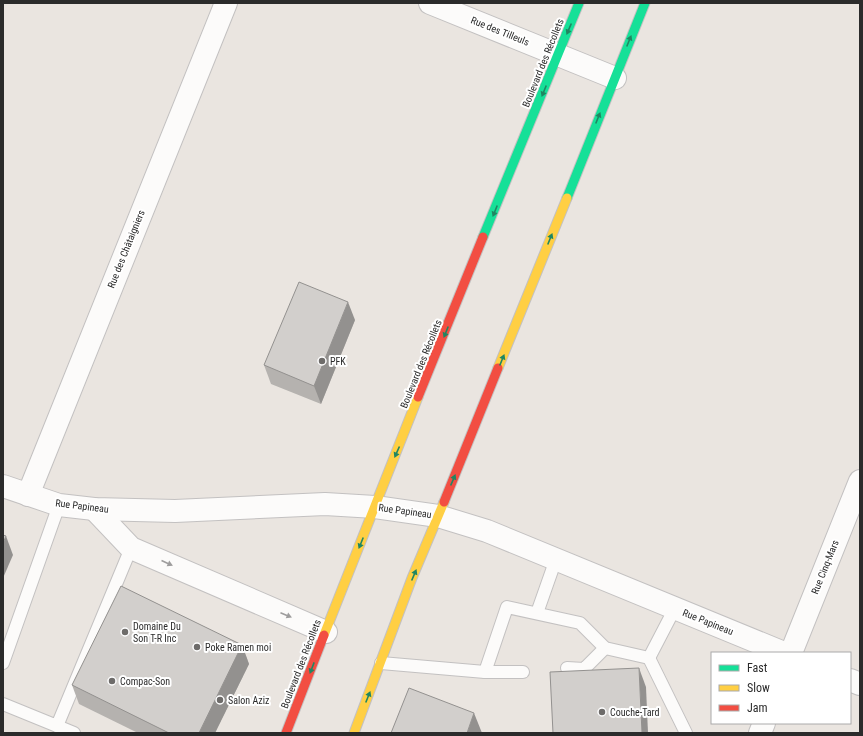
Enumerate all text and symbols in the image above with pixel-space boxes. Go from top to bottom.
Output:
street label: Rue des Tilleuls [469,14,531,48]
street label: Boulevard des Récollets [520,17,566,109]
one-way arrow [565,23,571,35]
one-way arrow [627,35,633,47]
one-way arrow [540,85,546,97]
one-way arrow [596,112,602,124]
one-way arrow [492,206,498,217]
street label: Rue des Châtaigniers [105,208,147,290]
one-way arrow [547,234,553,245]
street label: Boulevard des Récollets [398,318,444,410]
one-way arrow [443,326,449,338]
one-way arrow [499,353,505,365]
marker: PFK [317,356,327,366]
place label: PFK [330,356,346,367]
one-way arrow [394,447,400,458]
one-way arrow [451,474,457,486]
street label: Rue Papineau [55,497,110,515]
street label: Rue Papineau [378,502,433,520]
one-way arrow [357,537,363,549]
street label: Rue Cinq-Mars [809,538,841,596]
one-way arrow [161,560,173,566]
one-way arrow [411,570,417,581]
street label: Rue Papineau [681,607,735,637]
one-way arrow [281,612,292,618]
street label: Boulevard des Récollets [279,618,323,710]
place label: Domaine Du Son T-R Inc [133,621,181,644]
marker: Domaine Du Son T-R Inc [120,627,130,637]
marker: Poke Ramen moi [192,642,202,652]
place label: Poke Ramen moi [205,642,271,653]
legend [711,652,851,724]
text: Fast [747,661,768,675]
one-way arrow [308,663,314,675]
marker: Compac-Son [107,676,117,686]
place label: Compac-Son [120,676,170,687]
text: Slow [747,681,770,695]
one-way arrow [365,691,371,702]
marker: Salon Aziz [215,695,225,705]
place label: Salon Aziz [228,695,269,706]
text: Jam [747,701,768,715]
marker: Couche-Tard [597,707,607,717]
place label: Couche-Tard [610,707,660,718]

